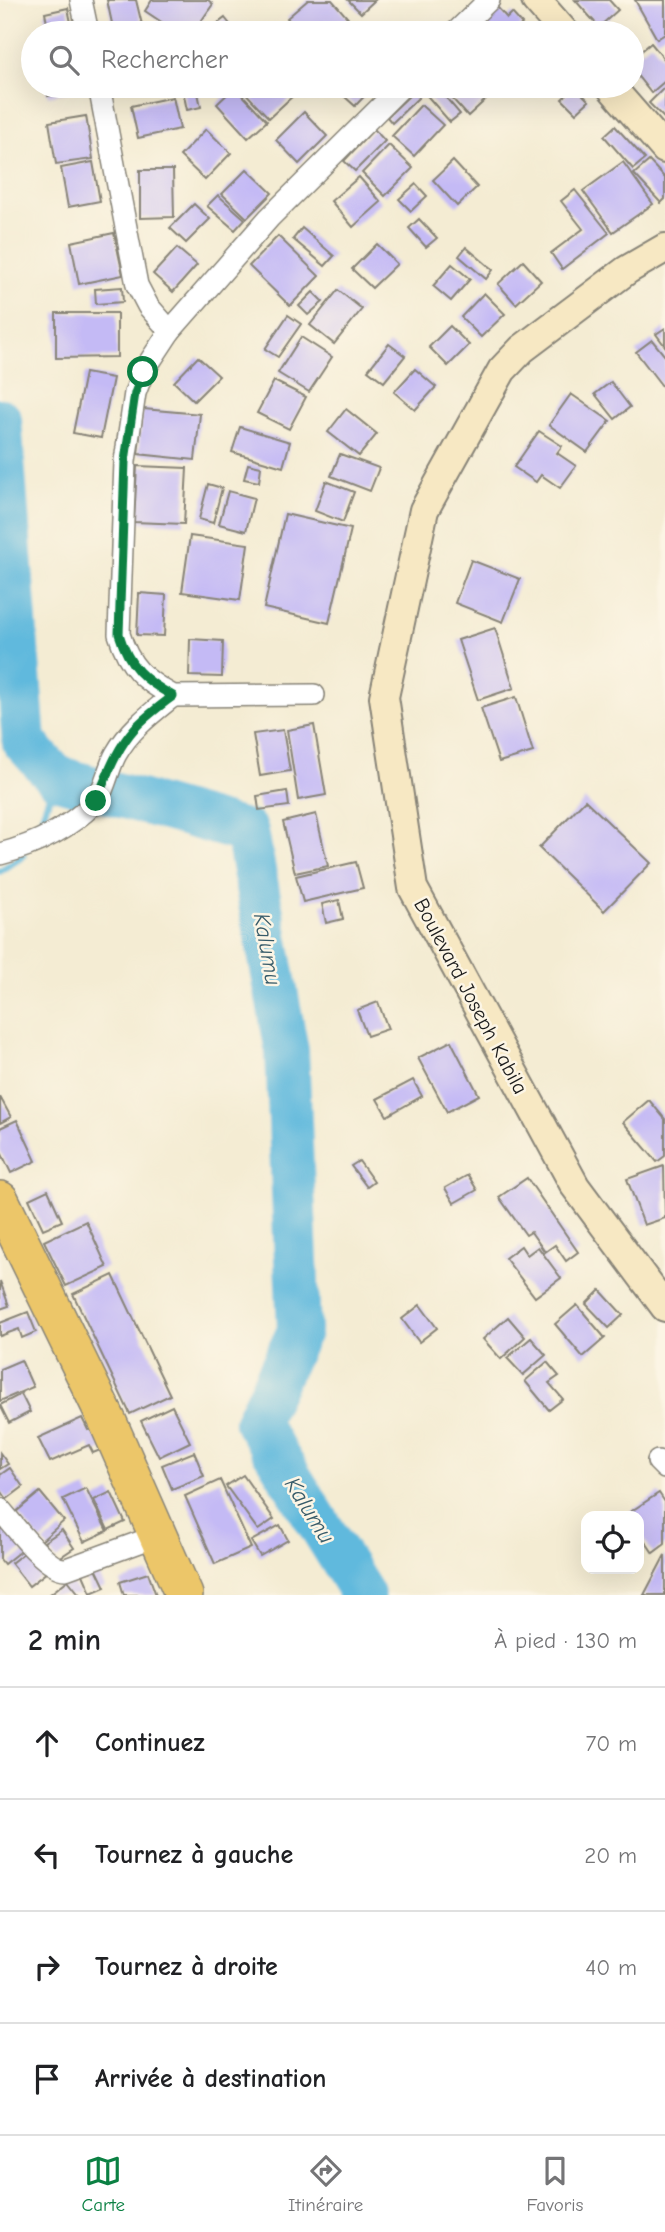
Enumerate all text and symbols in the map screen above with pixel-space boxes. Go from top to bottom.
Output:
search box [21,21,644,98]
icon: search [45,41,83,79]
text: Rechercher [101,45,228,75]
route start [127,356,158,387]
route end [80,785,111,816]
street label: Boulevard Joseph Kabila [409,894,533,1098]
water label: Kalumu [248,911,287,987]
water label: Kalumu [279,1472,340,1548]
map controls [581,1511,644,1574]
button: locate [581,1511,644,1574]
text: 2 min [28,1623,101,1658]
text: À pied · 130 m [494,1627,637,1654]
icon: ahead [28,1724,66,1762]
text: Continuez [95,1728,205,1758]
text: 70 m [585,1730,637,1757]
icon: left [28,1836,66,1874]
text: Tournez à gauche [95,1840,293,1870]
text: 20 m [584,1842,637,1869]
icon: right [28,1948,66,1986]
text: Tournez à droite [95,1952,278,1982]
text: 40 m [585,1954,637,1981]
icon: arrive [28,2060,66,2098]
text: Arrivée à destination [95,2064,326,2094]
tab: Carte [82,2152,125,2216]
tab: Itinéraire [288,2152,363,2216]
tab: Favoris [526,2152,583,2216]

